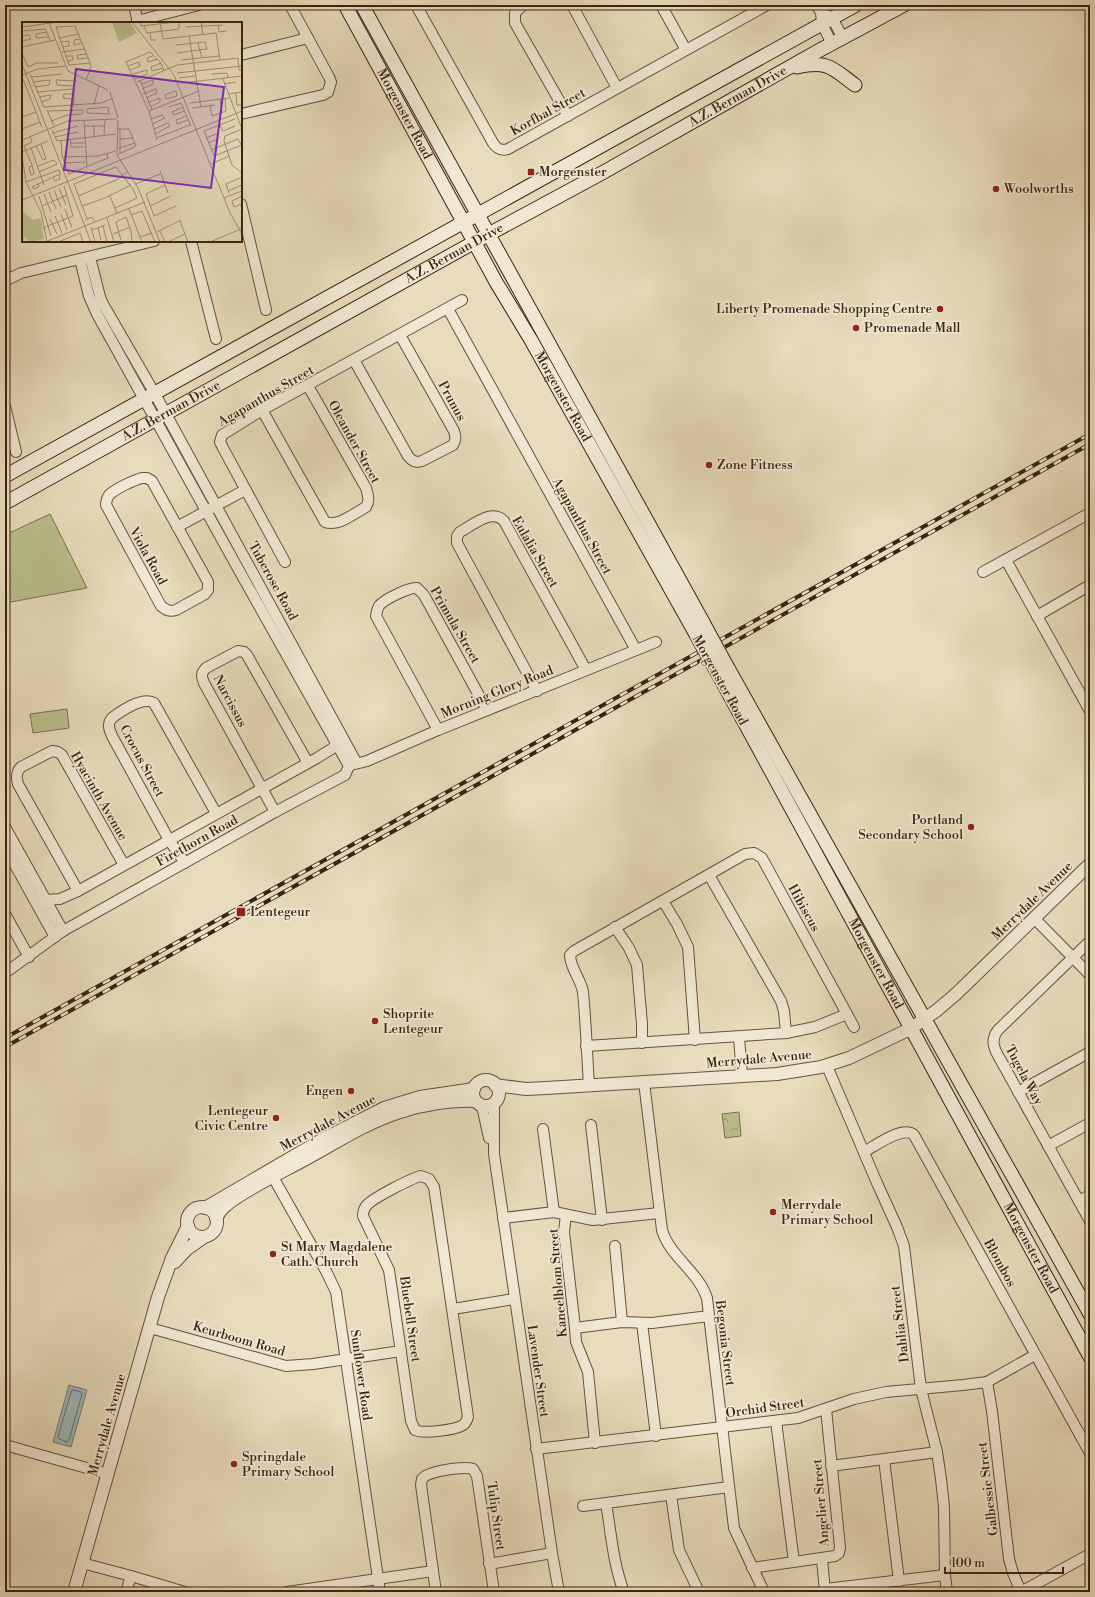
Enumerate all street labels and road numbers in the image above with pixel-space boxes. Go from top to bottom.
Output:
street label: A.Z. Berman Drive [685,62,790,131]
street label: Morgenster Road [373,66,436,162]
street label: Korfbal Street [508,85,589,139]
street label: A.Z. Berman Drive [401,219,507,288]
street label: Morgenster Road [531,349,595,445]
street label: Agapanthus Street [214,362,317,430]
street label: A.Z. Berman Drive [118,377,223,445]
street label: Prunus [435,378,470,424]
street label: Oleander Street [325,398,384,487]
street label: Agapanthus Street [548,474,615,577]
street label: Eulalia Street [508,514,562,591]
street label: Viola Road [125,524,171,588]
street label: Tuberose Road [245,539,301,624]
street label: Primula Street [427,584,484,667]
street label: Morgenster Road [689,632,752,728]
street label: Morning Glory Road [438,662,556,722]
street label: Narcissus [210,672,251,730]
street label: Crocus Street [116,722,168,800]
street label: Hyacinth Avenue [67,749,131,844]
street label: Firethorn Road [153,812,241,870]
street label: Merrydale Avenue [988,858,1076,944]
street label: Hibiscus [784,881,824,935]
street label: Morgenster Road [845,916,907,1012]
street label: Tugela Way [1002,1042,1047,1108]
street label: Merrydale Avenue [705,1046,813,1072]
street label: Merrydale Avenue [277,1091,379,1155]
street label: Morgenster Road [1000,1200,1062,1297]
street label: Kaneelblom Street [545,1228,571,1338]
street label: Blombos [980,1235,1020,1290]
street label: Bluebell Street [396,1274,424,1363]
street label: Dahlia Street [887,1284,913,1363]
street label: Begonia Street [712,1298,738,1387]
street label: Keurboom Road [191,1318,288,1360]
street label: Lavender Street [524,1324,552,1419]
street label: Sunflower Road [347,1329,375,1422]
street label: Merrydale Avenue [85,1371,129,1478]
street label: Orchid Street [725,1394,806,1421]
street label: Galbessie Street [974,1441,1002,1537]
street label: Angelier Street [809,1458,833,1549]
street label: Tulip Street [483,1481,509,1552]

